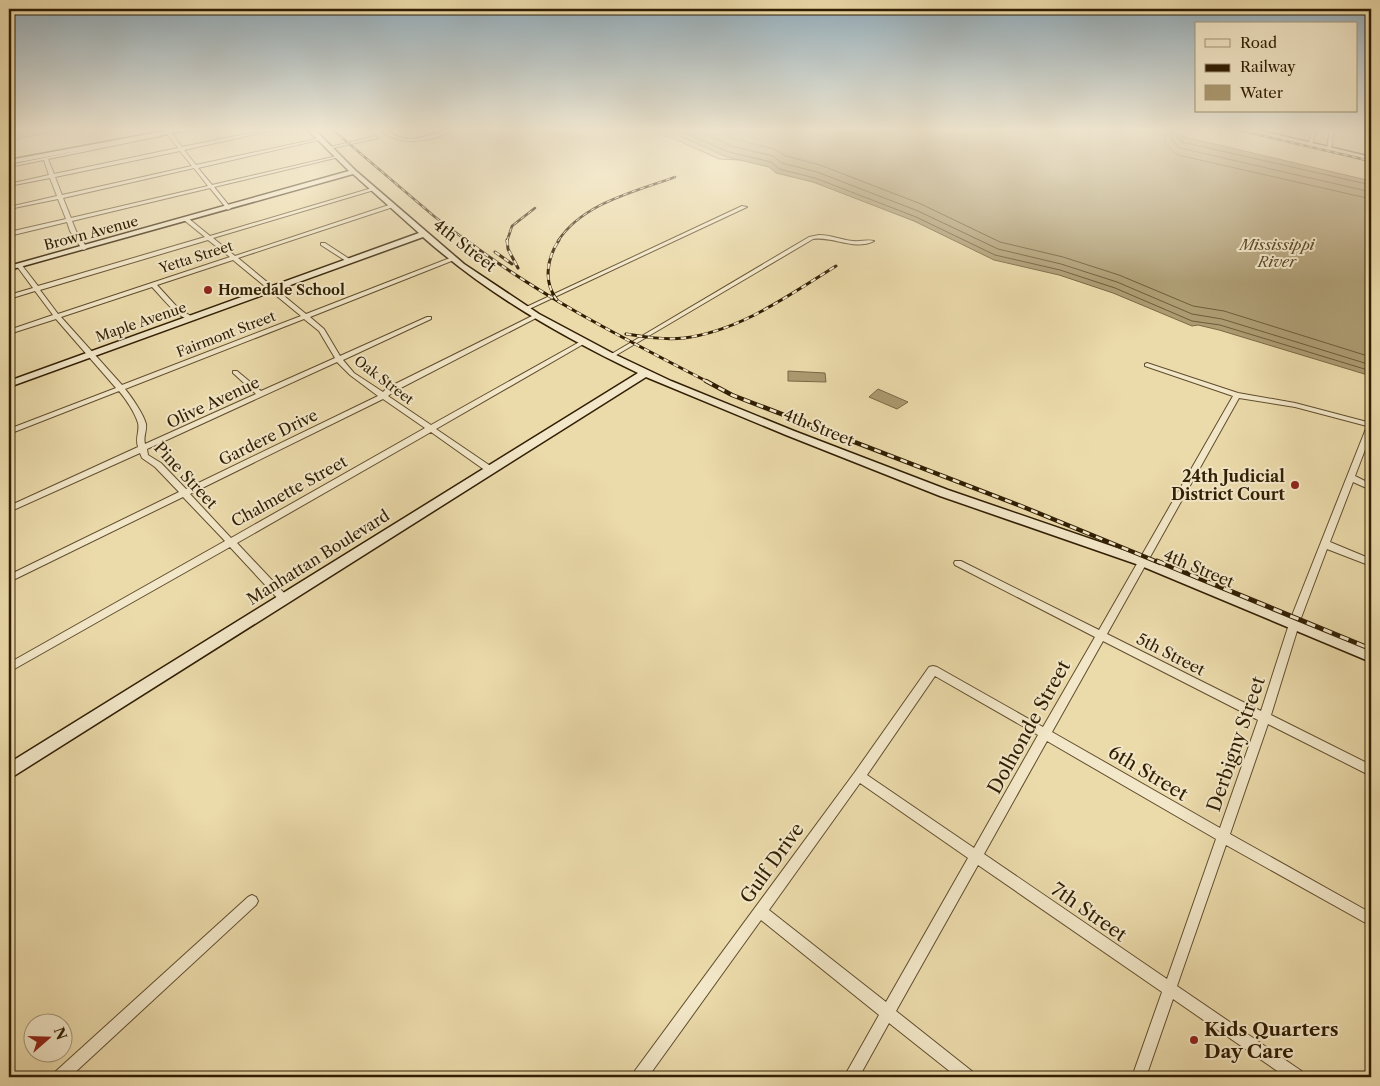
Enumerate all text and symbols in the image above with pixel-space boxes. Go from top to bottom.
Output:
legend [1195,22,1358,112]
text: Road [1240,33,1277,52]
text: Railway [1240,57,1296,76]
text: Water [1239,83,1284,102]
street label: Brown Avenue [42,212,140,254]
street label: 4th Street [429,214,501,276]
water label: Mississippi River [1238,235,1316,271]
street label: Yetta Street [156,237,235,278]
place label: Homedale School [218,281,345,299]
marker: Homedale School [202,284,214,296]
street label: Maple Avenue [93,298,189,346]
street label: Fairmont Street [174,307,278,361]
street label: Oak Street [351,352,417,408]
street label: Olive Avenue [163,372,263,432]
street label: Gardere Drive [215,404,321,470]
street label: 4th Street [781,404,858,450]
street label: Pine Street [150,437,222,513]
street label: Chalmette Street [228,451,351,531]
place label: 24th Judicial District Court [1171,466,1286,504]
marker: 24th Judicial District Court [1289,479,1301,491]
street label: Manhattan Boulevard [243,505,393,609]
street label: 4th Street [1161,544,1238,592]
street label: 5th Street [1134,628,1209,680]
street label: Dolhonde Street [983,656,1075,798]
street label: Derbigny Street [1202,673,1270,815]
street label: 6th Street [1104,740,1192,806]
street label: Gulf Drive [735,818,809,908]
street label: 7th Street [1047,878,1131,946]
north arrow [22,1014,72,1064]
place label: Kids Quarters Day Care [1204,1018,1339,1063]
text: N [50,1025,71,1042]
marker: Kids Quarters Day Care [1188,1034,1200,1046]

